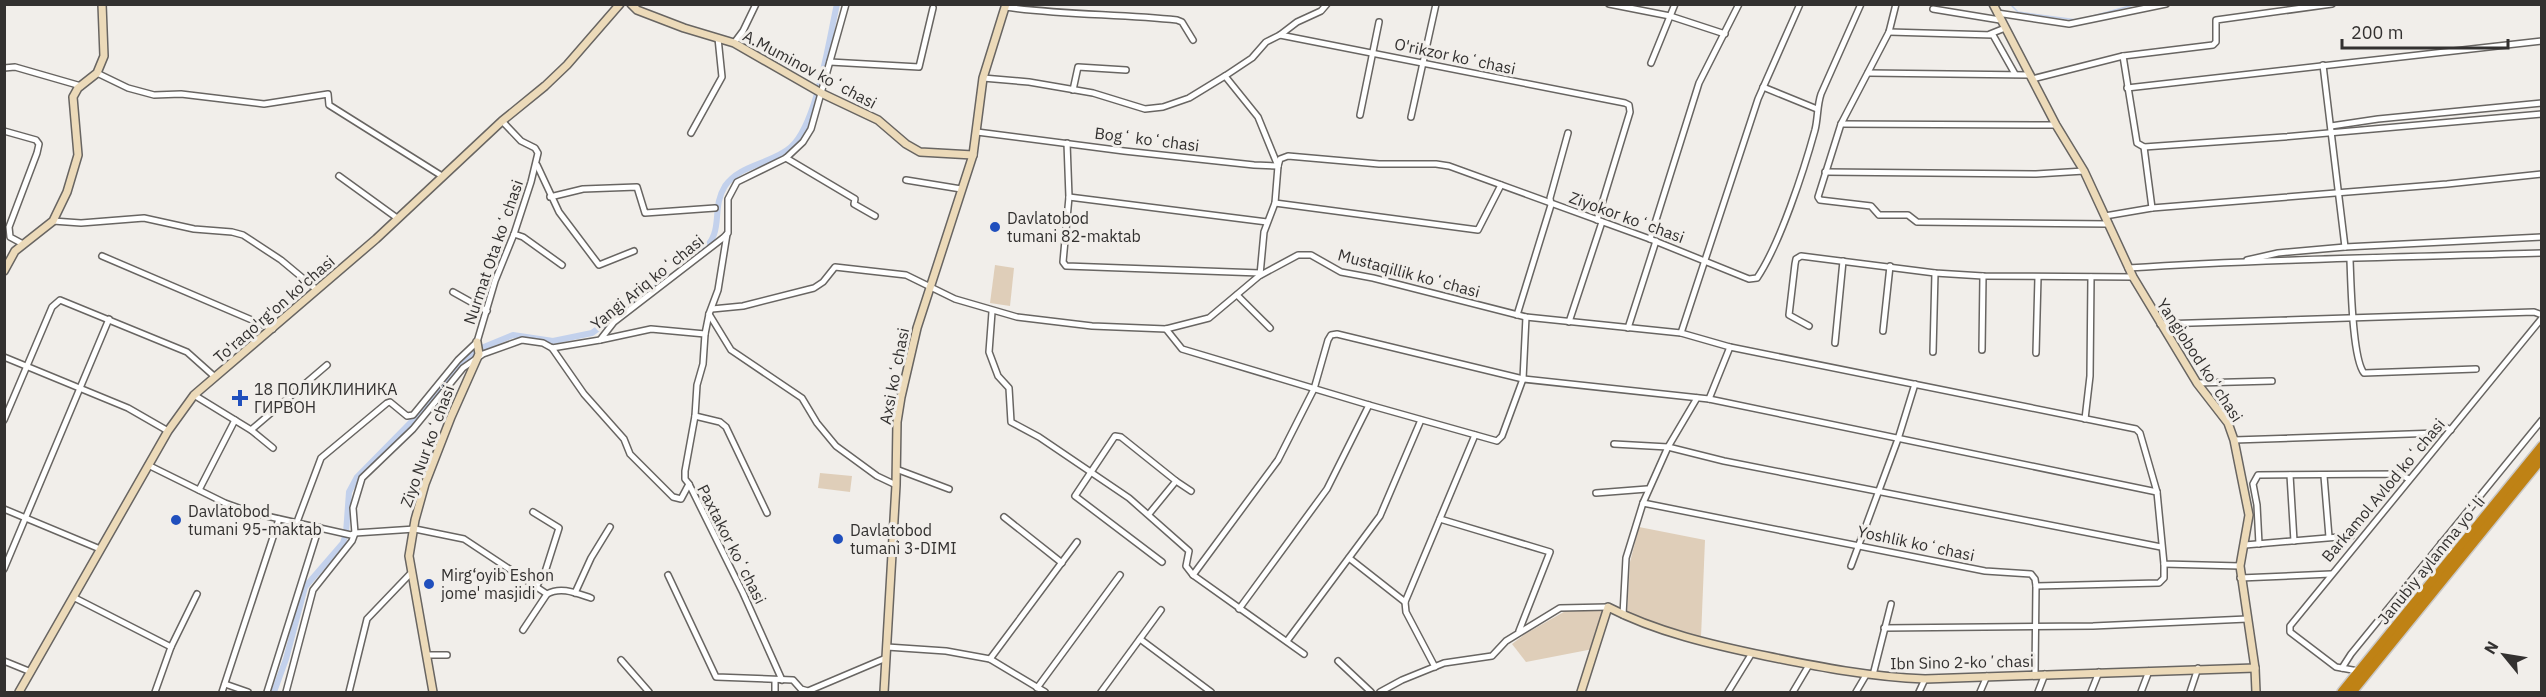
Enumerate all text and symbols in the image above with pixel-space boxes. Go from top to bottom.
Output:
scale bar [2342,12,2508,50]
text: 200 m [2351,21,2403,44]
street label: A.Muminov koʻchasi [740,25,880,113]
street label: O'rikzor koʻchasi [1393,33,1517,79]
street label: Bogʻ koʻchasi [1093,123,1201,155]
street label: Nurmat Ota koʻchasi [459,177,527,327]
street label: Ziyokor koʻchasi [1567,187,1687,247]
place label: Davlatobod tumani 82-maktab [1007,208,1141,246]
marker: Davlatobod tumani 82-maktab [988,220,1002,234]
street label: Yangi Ariq koʻchasi [586,230,708,334]
street label: Mustaqillik koʻchasi [1336,244,1482,302]
street label: To'raqo'rg'on ko'chasi [209,251,339,367]
street label: Yangiobod koʻchasi [2153,294,2247,426]
street label: Axsi koʻchasi [875,326,913,426]
place label: 18 ПОЛИКЛИНИКА ГИРВОН [254,379,398,417]
street label: Ziyo Nur koʻchasi [396,382,458,510]
marker: 18 ПОЛИКЛИНИКА ГИРВОН [231,389,249,407]
street label: Barkamol Avlod koʻchasi [2317,414,2449,566]
street label: Paxtakor koʻchasi [693,481,771,607]
street label: Janubiy aylanma yoʻli [2373,492,2489,628]
place label: Davlatobod tumani 95-maktab [188,501,322,539]
marker: Davlatobod tumani 95-maktab [169,513,183,527]
place label: Davlatobod tumani 3-DIMI [850,520,957,558]
street label: Yoshlik koʻchasi [1856,521,1976,565]
marker: Davlatobod tumani 3-DIMI [831,532,845,546]
place label: Mirg‘oyib Eshon jome' masjidi [441,565,554,603]
marker: Mirg‘oyib Eshon jome' masjidi [422,577,436,591]
north arrow [2474,625,2534,685]
text: N [2479,637,2503,658]
street label: Ibn Sino 2-koʼchasi [1890,651,2034,673]

